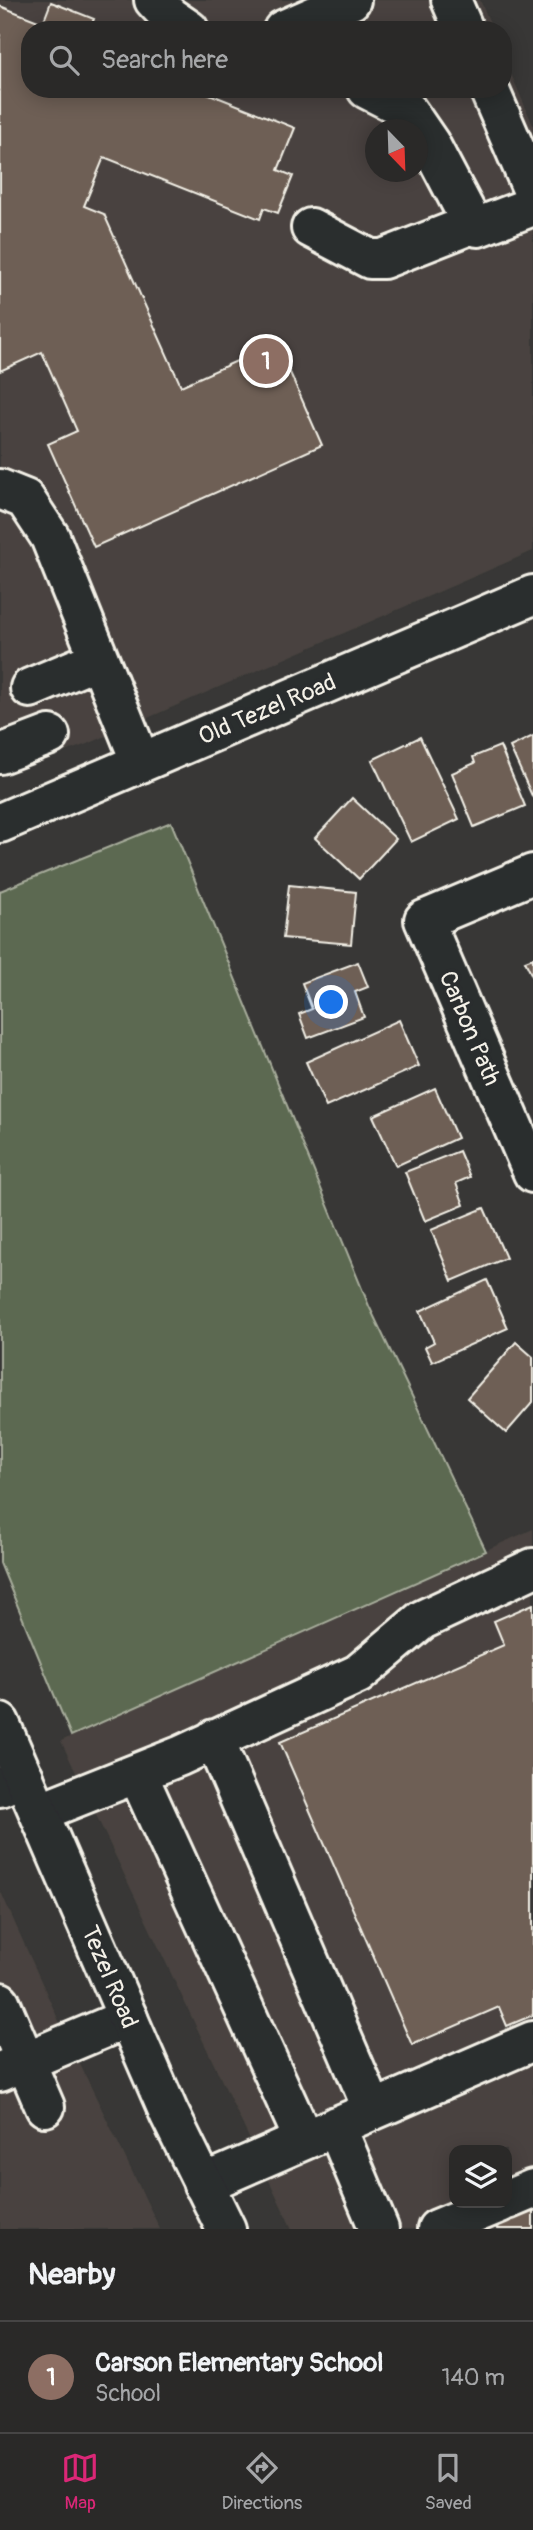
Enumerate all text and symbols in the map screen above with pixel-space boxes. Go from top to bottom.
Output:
search box [21,21,512,98]
icon: search [45,41,83,79]
text: Search here [101,44,228,76]
north arrow [365,119,428,182]
pin: 1 [243,335,289,387]
street label: Old Tezel Road [194,667,340,751]
street label: Carbon Path [432,967,507,1090]
your location [314,985,348,1019]
street label: Tezel Road [75,1922,144,2033]
map controls [449,2145,512,2208]
button: layers [449,2145,512,2208]
text: Nearby [28,2256,115,2293]
text: Carson Elementary School [95,2347,383,2379]
text: 1 [47,2363,56,2392]
text: 140 m [442,2363,505,2392]
text: School [95,2379,161,2408]
tab: Map [61,2449,99,2515]
tab: Directions [222,2449,302,2515]
tab: Saved [425,2449,472,2515]

